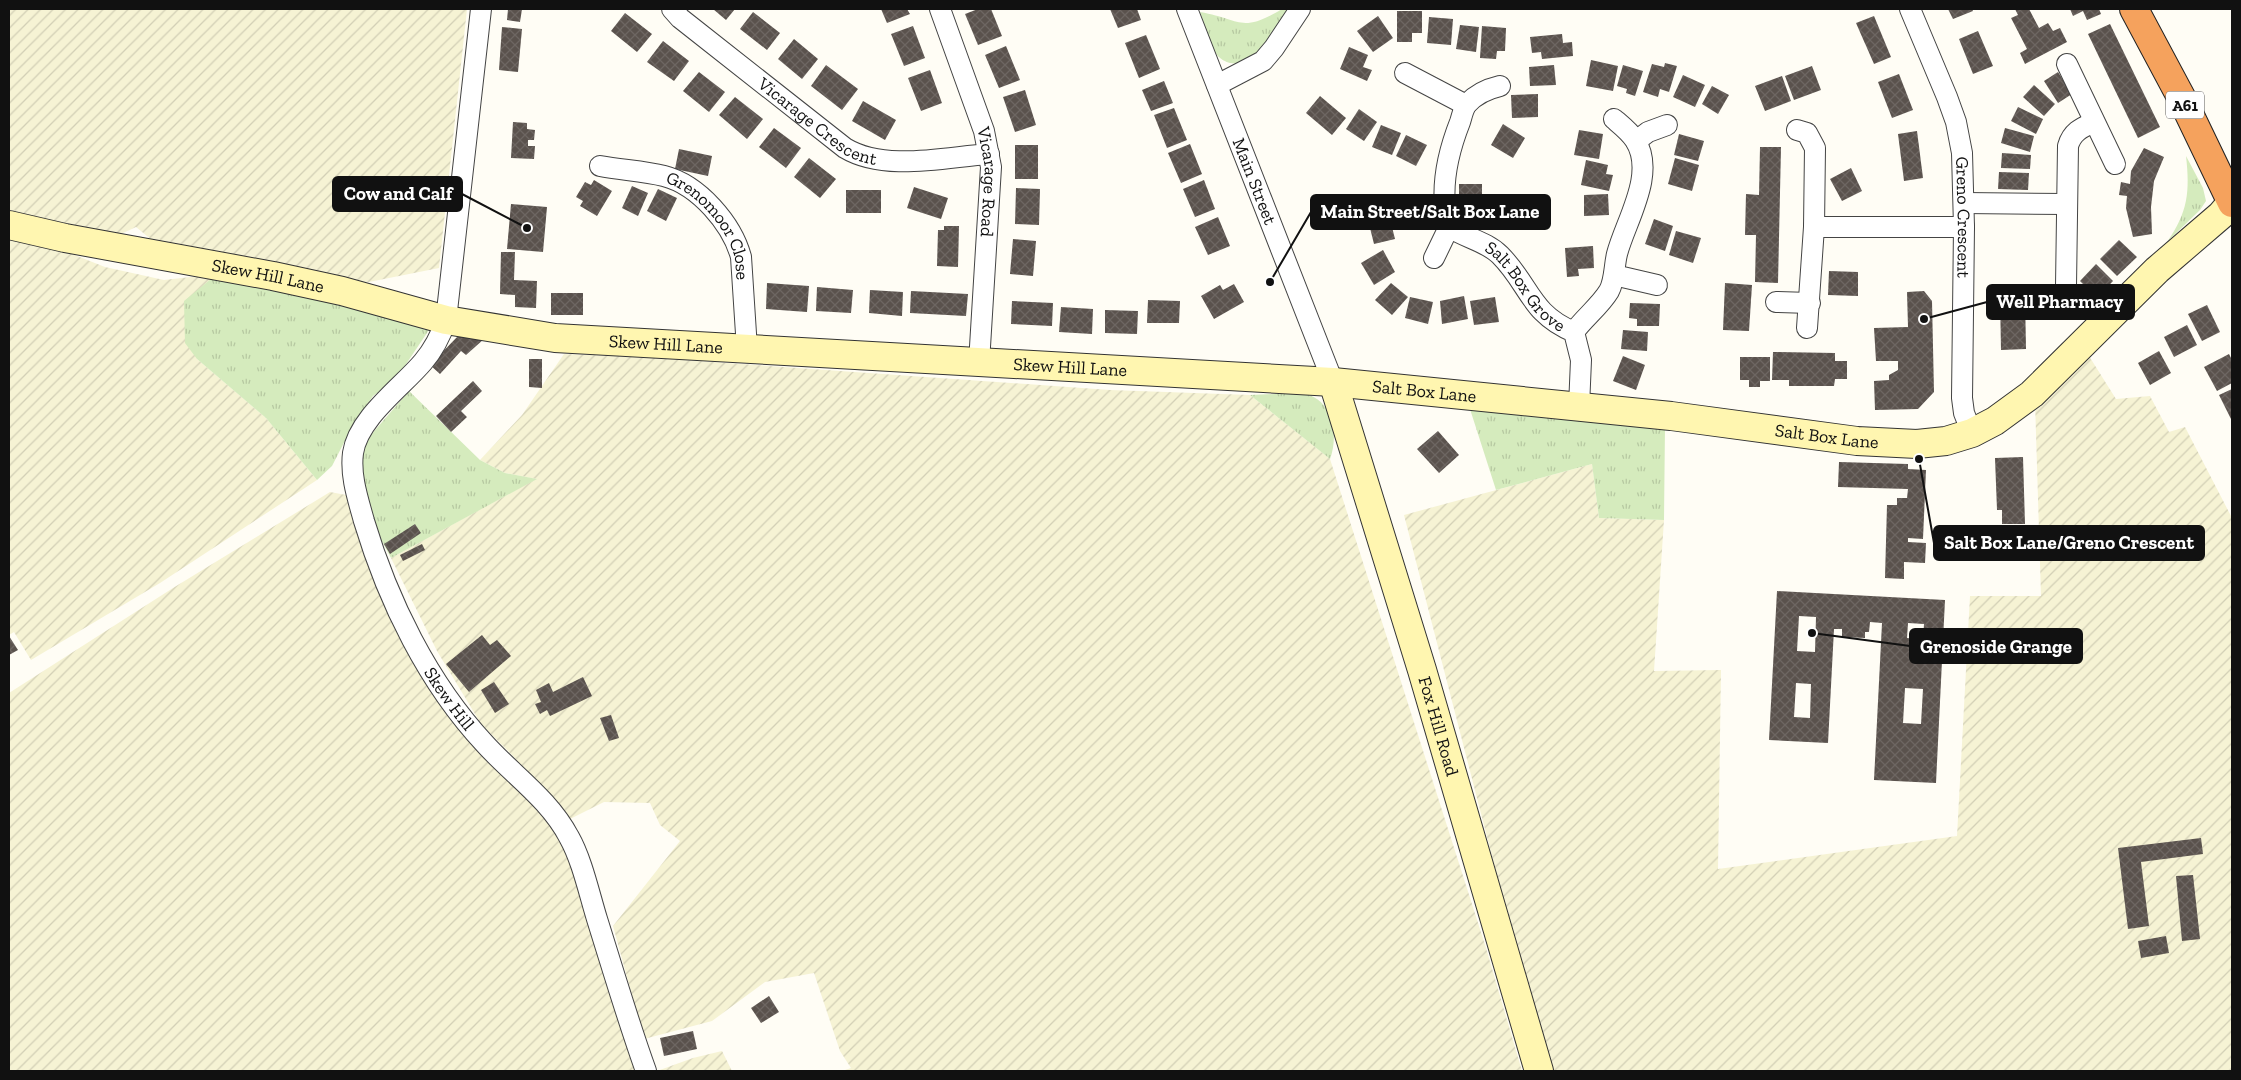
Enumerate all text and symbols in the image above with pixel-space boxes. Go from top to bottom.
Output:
street label: Vicarage Crescent [753,72,879,170]
road number: A61 [2166,92,2204,118]
street label: Vicarage Road [972,124,1002,238]
street label: Main Street [1228,135,1281,228]
street label: Greno Crescent [1951,156,1975,279]
street label: Grenomoor Close [663,167,753,281]
callout: Cow and Calf [333,177,462,211]
text: Cow and Calf [344,182,455,205]
callout: Main Street/Salt Box Lane [1311,195,1550,229]
text: Main Street/Salt Box Lane [1320,200,1540,223]
street label: Salt Box Grove [1481,236,1569,337]
street label: Skew Hill Lane [210,254,326,298]
callout: Well Pharmacy [1987,285,2134,319]
text: Well Pharmacy [1997,290,2123,313]
street label: Skew Hill Lane [608,330,723,358]
street label: Skew Hill Lane [1013,353,1128,381]
street label: Salt Box Lane [1371,375,1477,407]
street label: Salt Box Lane [1774,419,1879,453]
callout: Salt Box Lane/Greno Crescent [1934,526,2204,560]
text: Salt Box Lane/Greno Crescent [1944,531,2195,554]
callout: Grenoside Grange [1910,629,2082,663]
text: Grenoside Grange [1920,635,2072,658]
street label: Skew Hill [419,663,479,735]
street label: Fox Hill Road [1413,674,1463,779]

